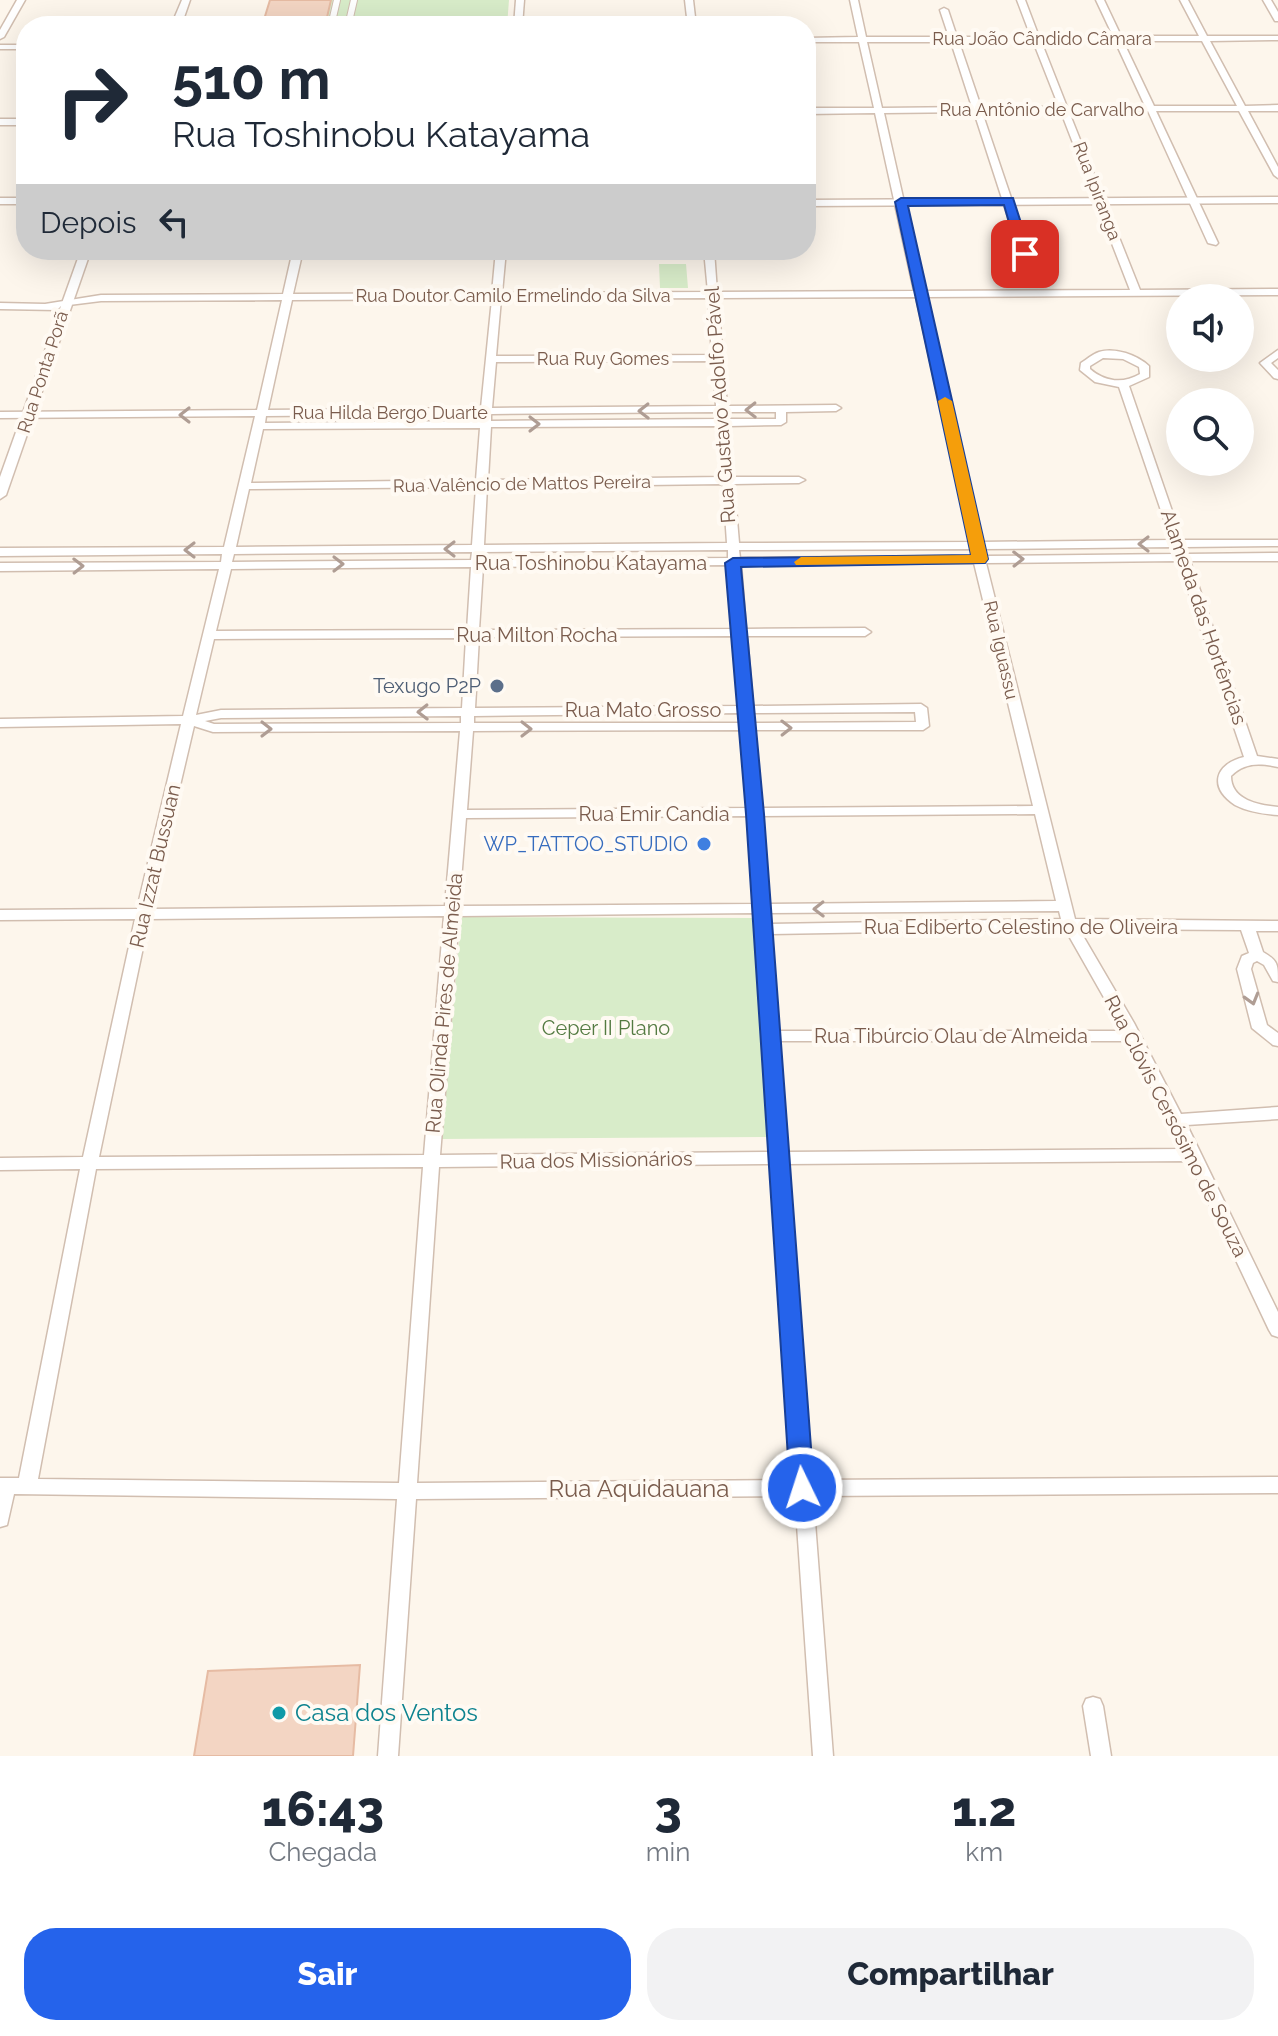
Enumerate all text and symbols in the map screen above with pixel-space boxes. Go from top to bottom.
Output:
street label: Rua João Cândido Câmara [932,28,1152,49]
text: 510 m [172,46,331,112]
icon: right [40,48,144,152]
street label: Rua Antônio de Carvalho [939,99,1145,120]
text: Rua Toshinobu Katayama [172,113,590,155]
street label: Rua Ipiranga [1069,139,1126,243]
icon: left [152,200,196,244]
text: Depois [40,205,136,240]
pin [991,220,1059,288]
icon: arrive [1003,232,1047,276]
map controls [1166,284,1254,476]
button: sound [1166,284,1254,372]
street label: Rua Doutor Camilo Ermelindo da Silva [355,285,671,306]
street label: Rua Gustavo Adolfo Pável [700,285,740,524]
street label: Rua Ponta Porã [13,308,72,436]
street label: Rua Ruy Gomes [537,348,669,369]
button: search [1166,388,1254,476]
one-way arrow [744,401,757,418]
street label: Rua Hilda Bergo Duarte [292,402,488,423]
one-way arrow [637,402,650,420]
one-way arrow [178,406,191,424]
one-way arrow [528,415,541,433]
street label: Rua Valêncio de Mattos Pereira [393,471,651,496]
street label: Alameda das Hortências [1156,506,1252,728]
one-way arrow [1137,535,1150,553]
one-way arrow [443,540,456,558]
one-way arrow [183,541,196,559]
one-way arrow [1012,550,1025,568]
street label: Rua Toshinobu Katayama [475,551,707,575]
one-way arrow [332,555,345,573]
one-way arrow [72,557,85,575]
street label: Rua Iguassu [980,598,1023,701]
street label: Rua Milton Rocha [456,623,618,647]
place label: Texugo P2P [373,674,481,698]
marker: Texugo P2P [488,677,506,695]
street label: Rua Mato Grosso [565,698,721,722]
one-way arrow [416,703,429,721]
one-way arrow [780,719,793,737]
one-way arrow [260,720,273,737]
one-way arrow [520,720,533,738]
street label: Rua Izzat Bussuan [125,782,185,950]
street label: Rua Emir Candia [578,802,730,826]
place label: WP_TATTOO_STUDIO [484,832,688,856]
marker: WP_TATTOO_STUDIO [695,835,713,853]
street label: Rua Olinda Pires de Almeida [421,872,467,1134]
one-way arrow [812,900,825,918]
street label: Rua Ediberto Celestino de Oliveira [864,915,1178,939]
street label: Rua Clóvis Cersósimo de Souza [1099,991,1253,1261]
one-way arrow [1243,992,1259,1006]
park label: Ceper II Plano [542,1016,670,1040]
street label: Rua Tibúrcio Olau de Almeida [814,1024,1088,1048]
street label: Rua dos Missionários [499,1146,693,1174]
position arrow [760,1446,844,1530]
street label: Rua Aquidauana [549,1474,729,1503]
place label: Casa dos Ventos [295,1698,478,1727]
marker: Casa dos Ventos [270,1704,288,1722]
text: 16:43 [262,1781,384,1837]
text: 3 [654,1781,682,1837]
text: 1.2 [952,1781,1016,1837]
text: Chegada [268,1837,377,1867]
text: min [646,1837,690,1867]
text: km [965,1837,1003,1867]
button: Sair [24,1928,631,2020]
button: Compartilhar [647,1928,1254,2020]

